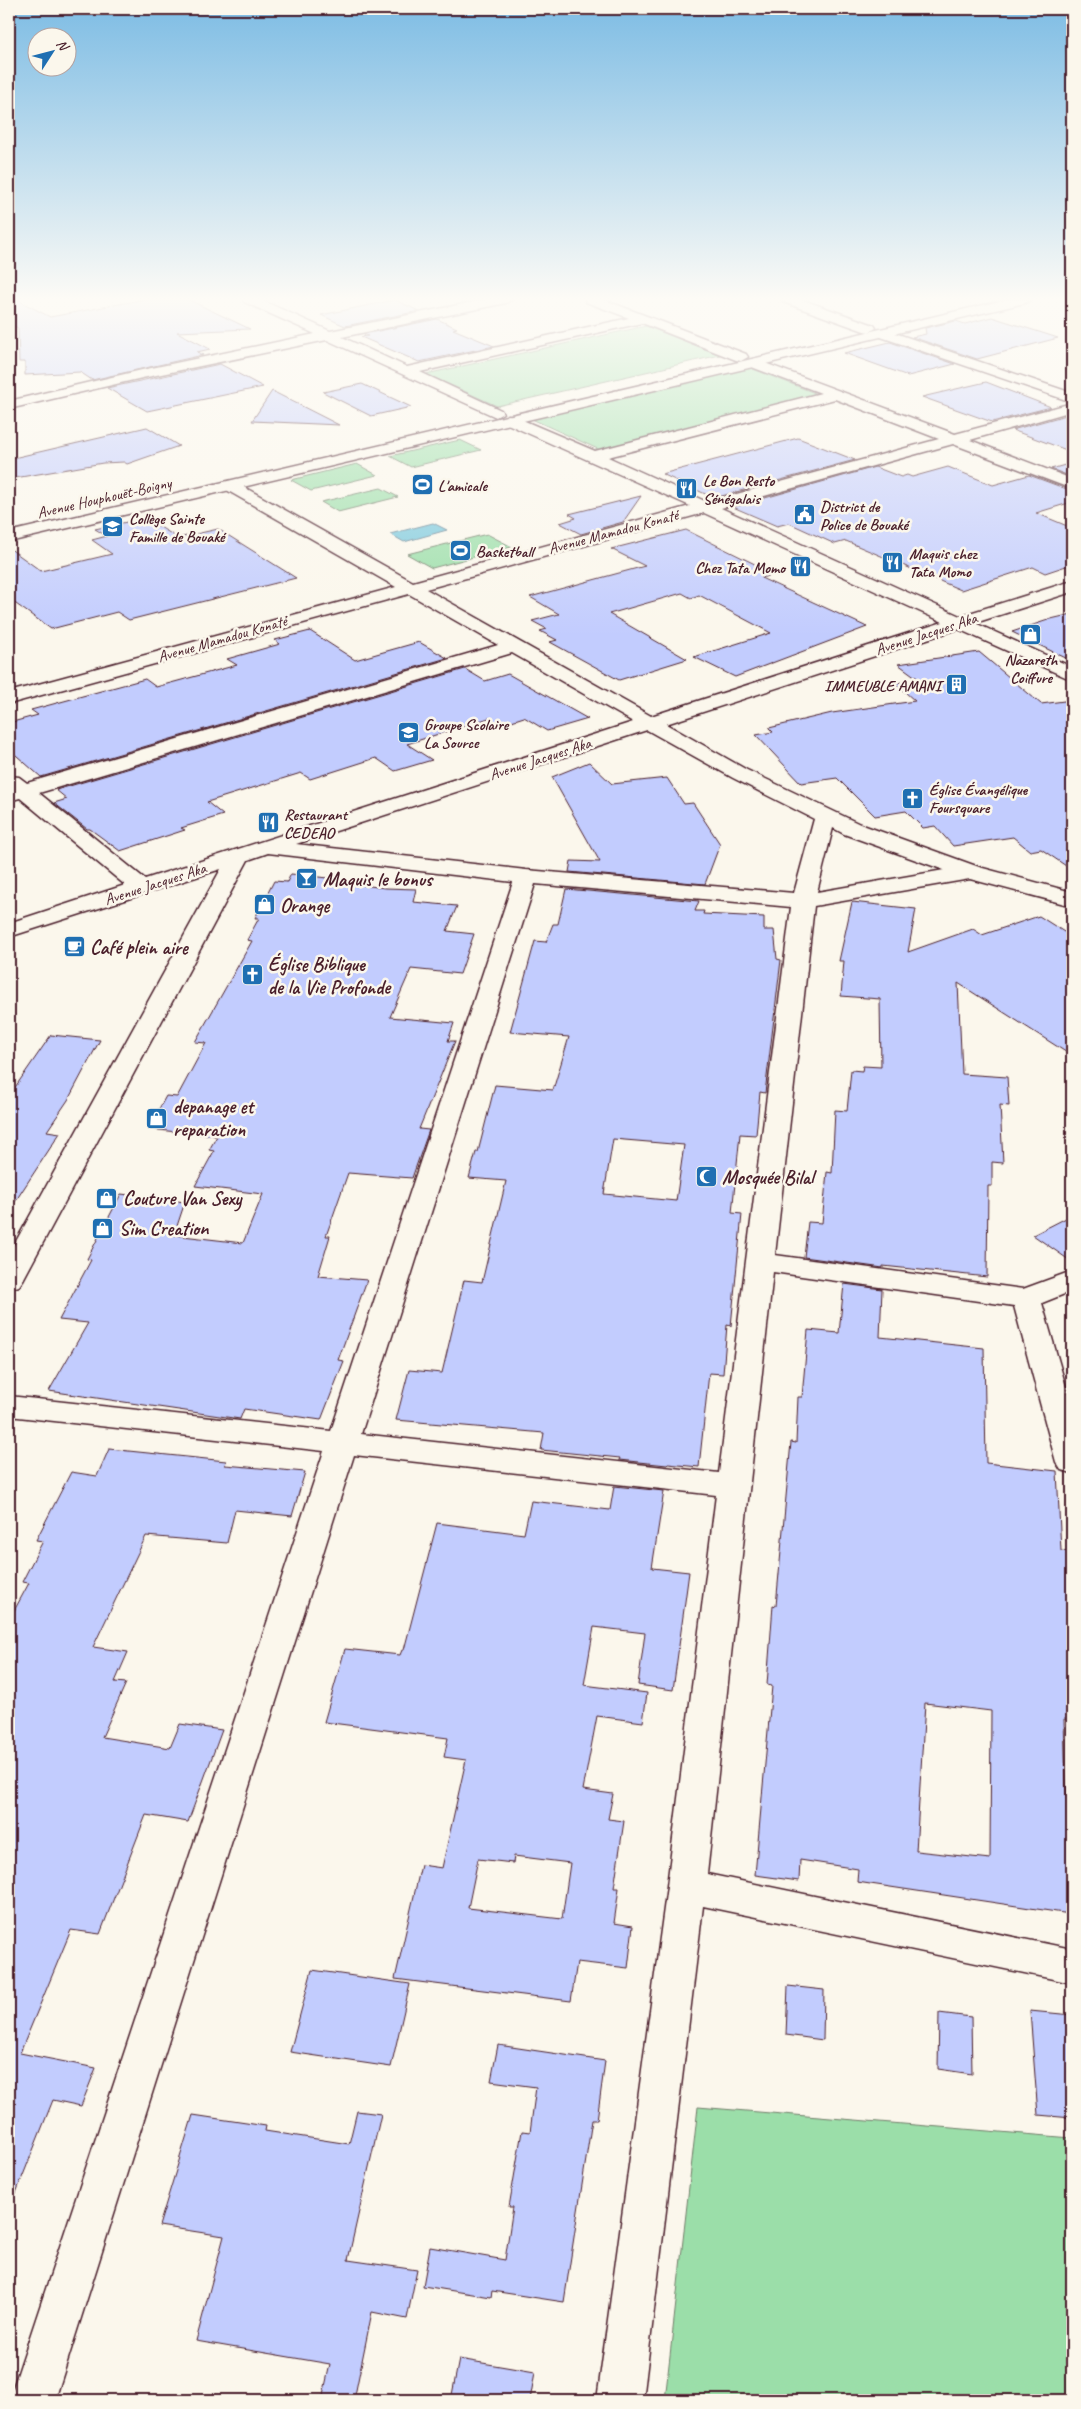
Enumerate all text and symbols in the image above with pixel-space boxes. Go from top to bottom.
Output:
north arrow [28,28,78,78]
text: N [53,36,73,55]
place label: Le Bon Resto Sénégalais [703,471,775,509]
street label: Avenue Houphouët-Boigny [35,472,175,523]
sports icon: L'amicale [410,473,434,497]
place label: L'amicale [438,476,488,496]
restaurant icon: Le Bon Resto Sénégalais [675,477,699,501]
place label: District de Police de Bouaké [820,497,911,535]
public building icon: District de Police de Bouaké [792,503,816,527]
street label: Avenue Mamadou Konaté [546,504,683,559]
place label: Collège Sainte Famille de Bouaké [129,509,227,547]
school or university icon: Collège Sainte Famille de Bouaké [101,515,125,539]
sports icon: Basketball [448,539,472,563]
place label: Basketball [476,542,536,562]
place label: Maquis chez Tata Momo [909,544,978,582]
restaurant icon: Maquis chez Tata Momo [881,550,905,574]
restaurant icon: Chez Tata Momo [789,555,813,579]
place label: Chez Tata Momo [695,558,787,578]
street label: Avenue Jacques Aka [873,608,981,660]
street label: Avenue Mamadou Konaté [155,610,292,667]
shop icon: Nazareth Coiffure [1019,623,1043,647]
place label: Nazareth Coiffure [1005,650,1059,688]
building icon: IMMEUBLE AMANI [945,673,969,697]
place label: IMMEUBLE AMANI [824,676,944,696]
place label: Groupe Scolaire La Source [424,715,510,753]
school or university icon: Groupe Scolaire La Source [396,721,420,745]
street label: Avenue Jacques Aka [487,733,595,785]
place label: Église Évangélique Foursquare [929,780,1029,818]
church icon: Église Évangélique Foursquare [901,786,925,810]
place label: Restaurant CEDEAO [284,805,349,843]
restaurant icon: Restaurant CEDEAO [256,811,280,835]
street label: Avenue Jacques Aka [102,858,210,910]
bar icon: Maquis le bonus [295,867,319,891]
place label: Maquis le bonus [323,867,434,892]
shop icon: Orange [252,893,276,917]
place label: Orange [280,893,331,918]
cafe icon: Café plein aire [62,935,86,959]
place label: Café plein aire [90,935,189,960]
place label: Église Biblique de la Vie Profonde [268,952,392,1000]
church icon: Église Biblique de la Vie Profonde [240,963,264,987]
place label: depanage et reparation [173,1094,256,1142]
shop icon: depanage et reparation [145,1106,169,1130]
mosque icon: Mosquée Bilal [694,1165,718,1189]
place label: Mosquée Bilal [722,1165,817,1190]
shop icon: Couture Van Sexy [95,1186,119,1210]
place label: Couture Van Sexy [123,1186,243,1212]
shop icon: Sim Creation [91,1216,115,1240]
place label: Sim Creation [119,1216,209,1241]

